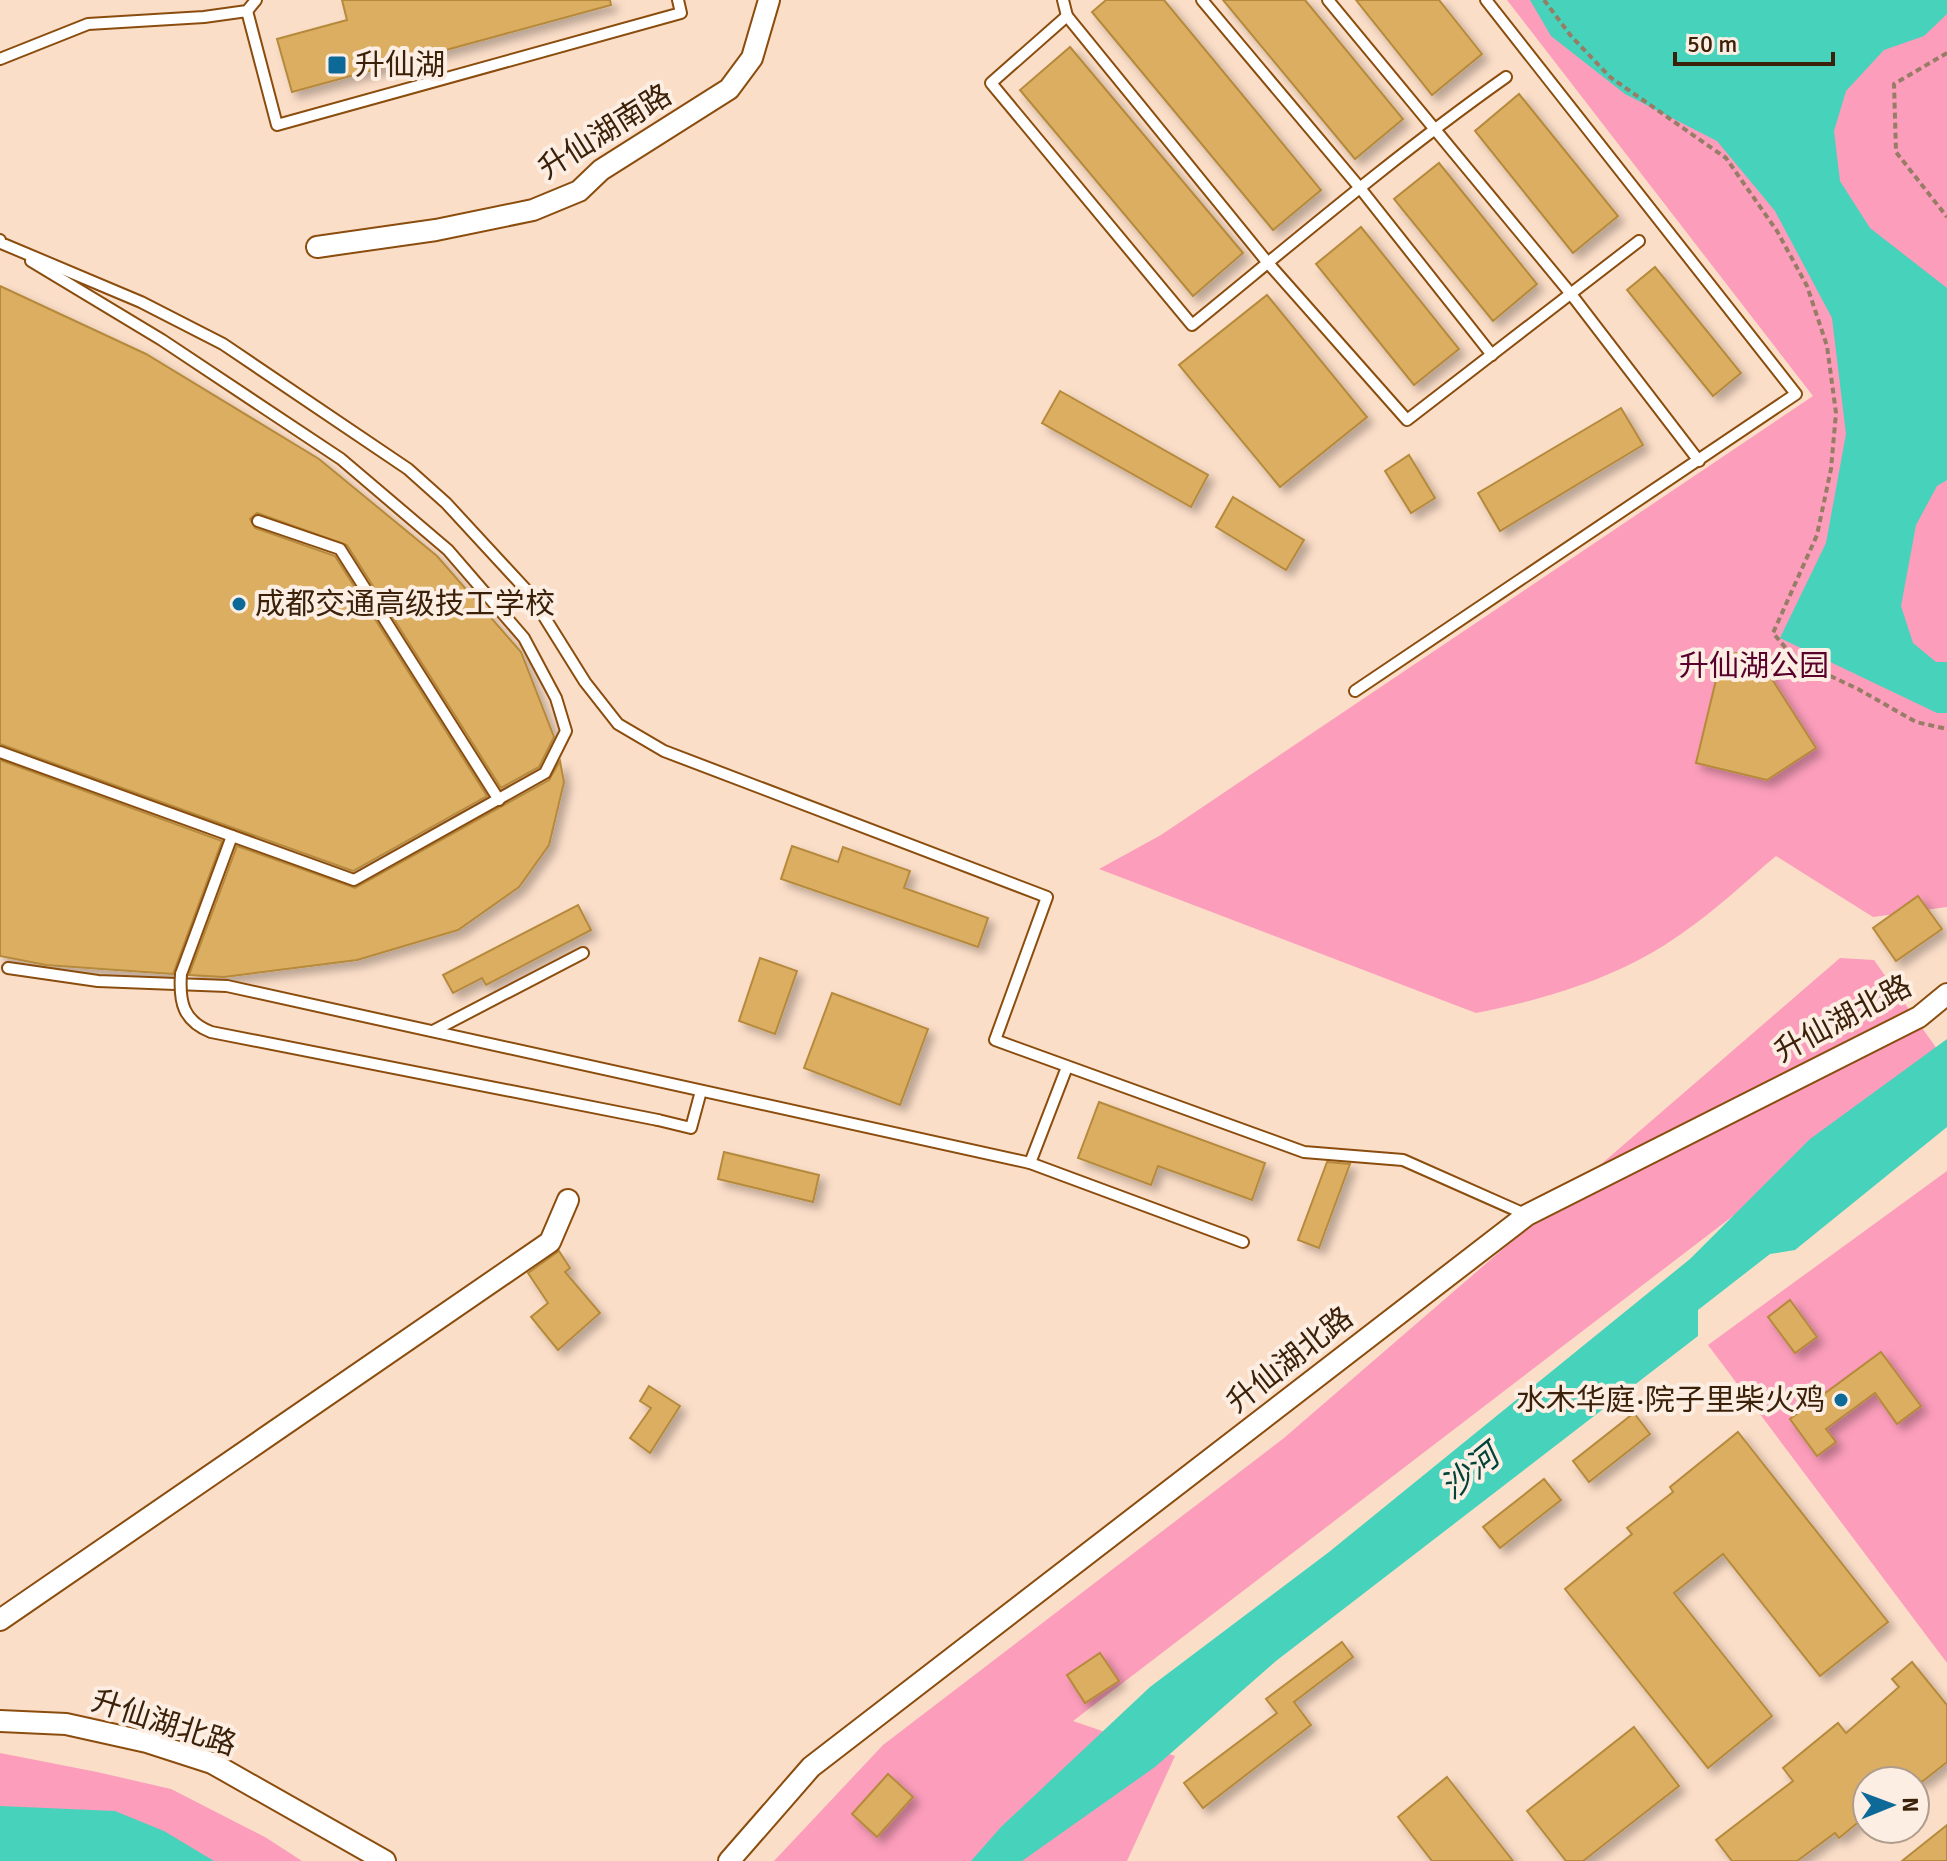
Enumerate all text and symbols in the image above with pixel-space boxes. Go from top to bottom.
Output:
scale bar [1675,16,1833,66]
text: 50 m [1687,29,1737,59]
place label: 升仙湖 [355,47,445,84]
marker: 升仙湖 [326,54,348,76]
street label: 升仙湖南路 [532,77,678,187]
place label: 成都交通高级技工学校 [255,586,555,623]
marker: 成都交通高级技工学校 [230,595,248,613]
park label: 升仙湖公园 [1679,648,1829,685]
street label: 升仙湖北路 [1768,967,1918,1071]
street label: 升仙湖北路 [1220,1299,1360,1421]
place label: 水木华庭·院子里柴火鸡 [1516,1382,1825,1419]
marker: 水木华庭·院子里柴火鸡 [1832,1391,1850,1409]
water label: 沙河 [1433,1433,1512,1507]
street label: 升仙湖北路 [87,1682,241,1764]
north arrow [1851,1765,1931,1845]
text: N [1897,1797,1924,1813]

